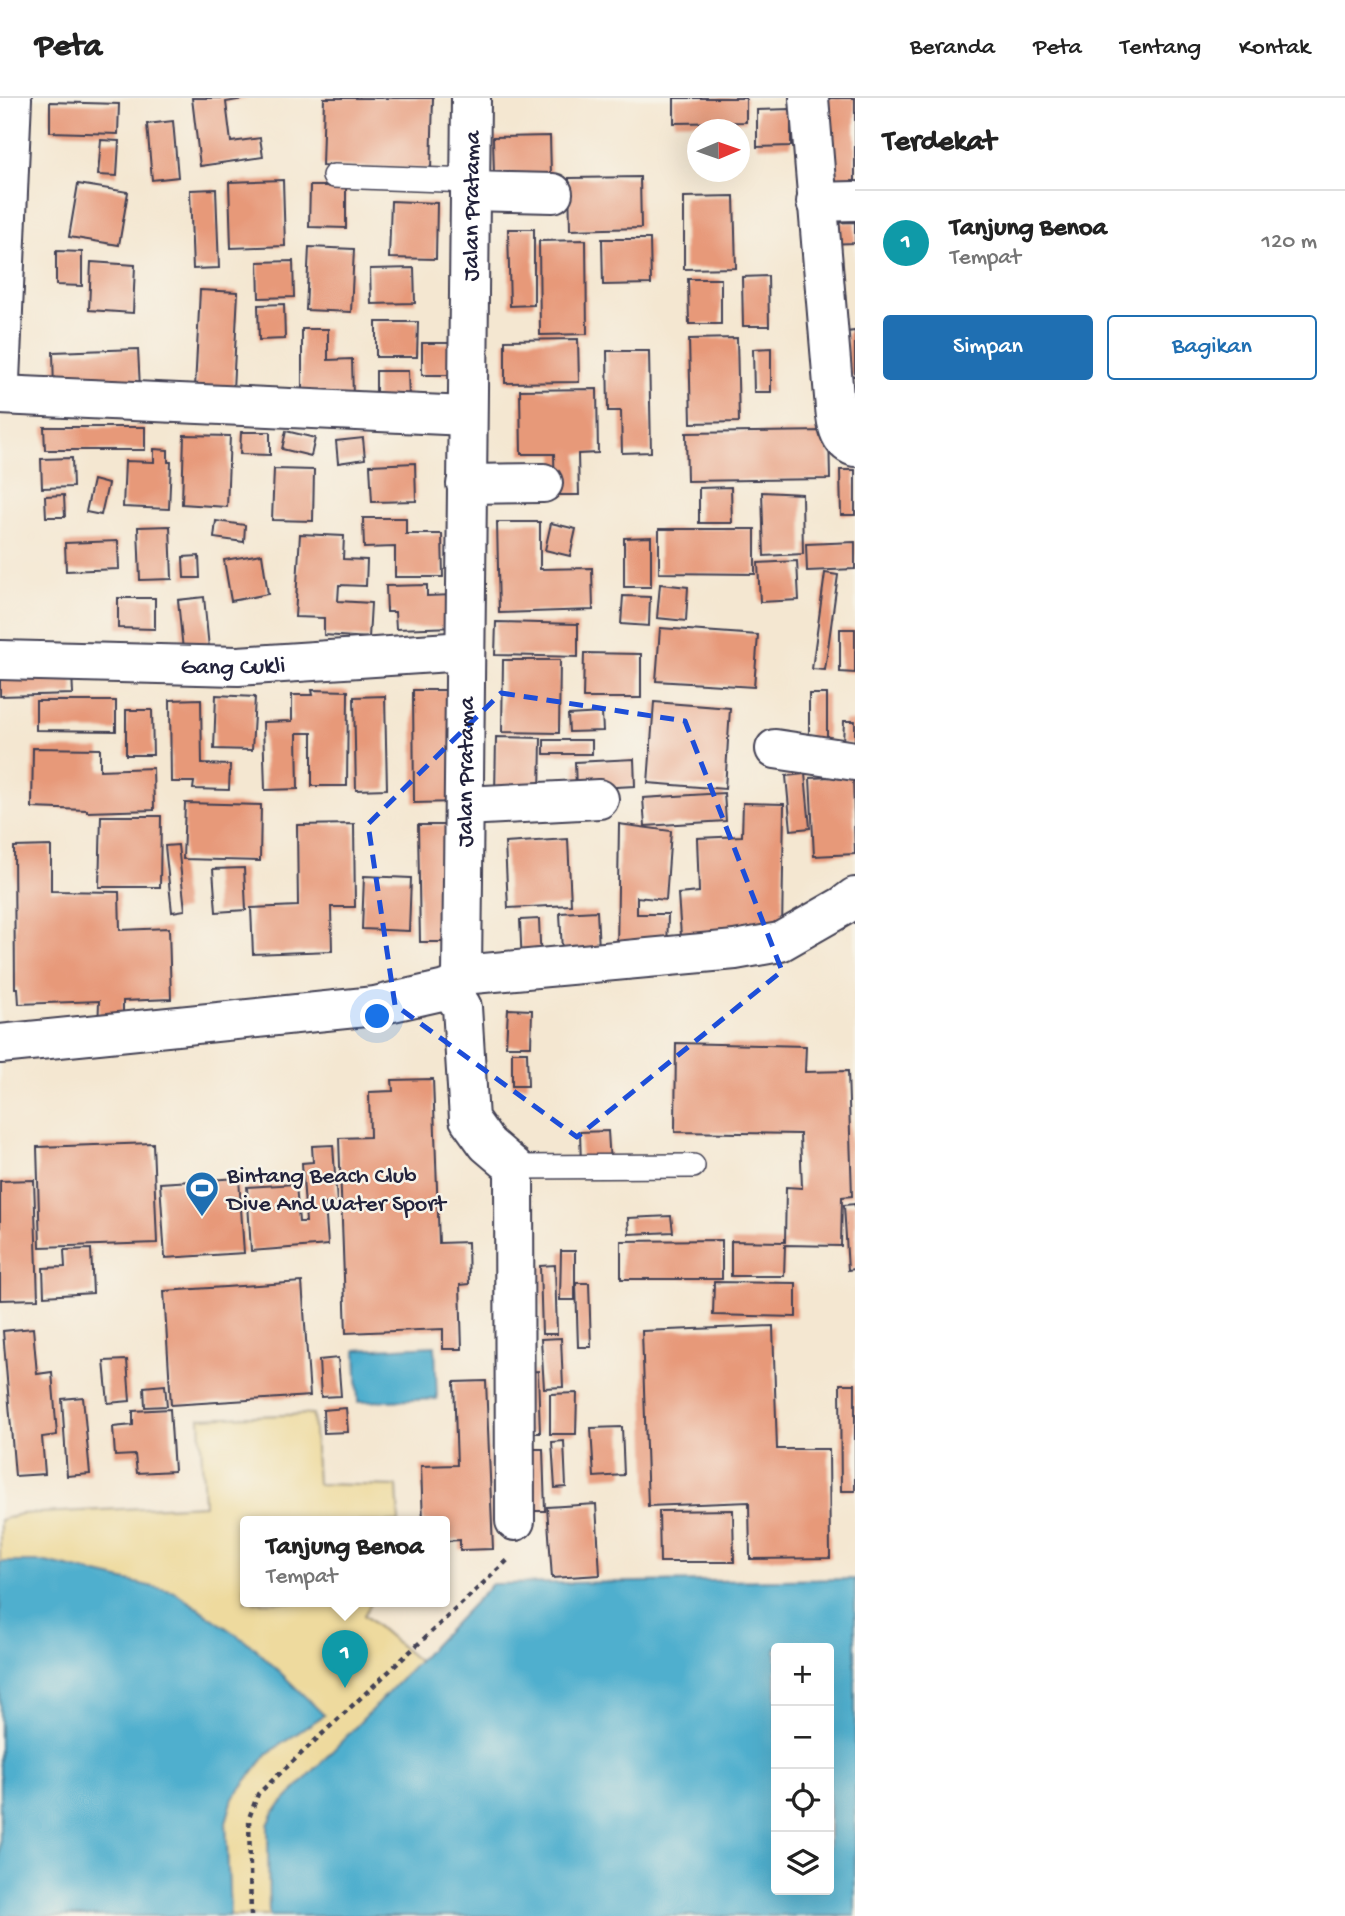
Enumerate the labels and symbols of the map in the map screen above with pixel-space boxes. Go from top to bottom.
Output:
north arrow [687,119,750,182]
street label: Jalan Pratama [458,130,489,281]
street label: Gang Cukli [180,652,286,684]
street label: Jalan Pratama [452,696,483,847]
your location [360,999,394,1033]
place label: Bintang Beach Club Dive And Water Sport [225,1163,448,1220]
sports icon: Bintang Beach Club Dive And Water Sport [183,1169,221,1218]
pin: 1 [322,1630,368,1688]

